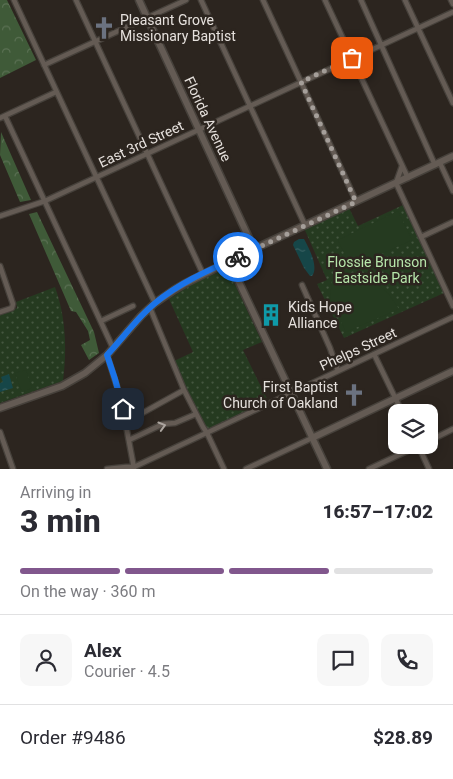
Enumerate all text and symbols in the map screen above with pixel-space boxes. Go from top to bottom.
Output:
place label: Pleasant Grove Missionary Baptist [120,12,236,44]
church icon: Pleasant Grove Missionary Baptist [91,15,117,41]
pin [331,37,373,79]
icon: bag [338,44,366,72]
street label: Florida Avenue [181,74,235,164]
street label: East 3rd Street [96,117,186,171]
courier [213,232,263,282]
icon: bike [224,243,252,271]
park label: Flossie Brunson Eastside Park [327,254,427,286]
place label: Kids Hope Alliance [288,299,352,331]
building icon: Kids Hope Alliance [258,302,284,328]
street label: Phelps Street [317,324,399,374]
place label: First Baptist Church of Oakland [223,379,338,411]
church icon: First Baptist Church of Oakland [341,382,367,408]
pin [102,388,144,430]
icon: home [109,395,137,423]
map controls [388,404,438,454]
button: layers [388,404,438,454]
one-way arrow [158,421,166,432]
text: Arriving in [20,483,91,502]
text: 16:57–17:02 [322,500,433,523]
text: 3 min [20,502,101,540]
text: On the way · 360 m [20,582,156,601]
button: person [20,634,72,686]
button: chat [317,634,369,686]
button: phone [381,634,433,686]
text: Alex [84,639,122,662]
text: Courier · 4.5 [84,662,170,681]
text: Order #9486 [20,726,126,749]
text: $28.89 [373,726,433,749]

